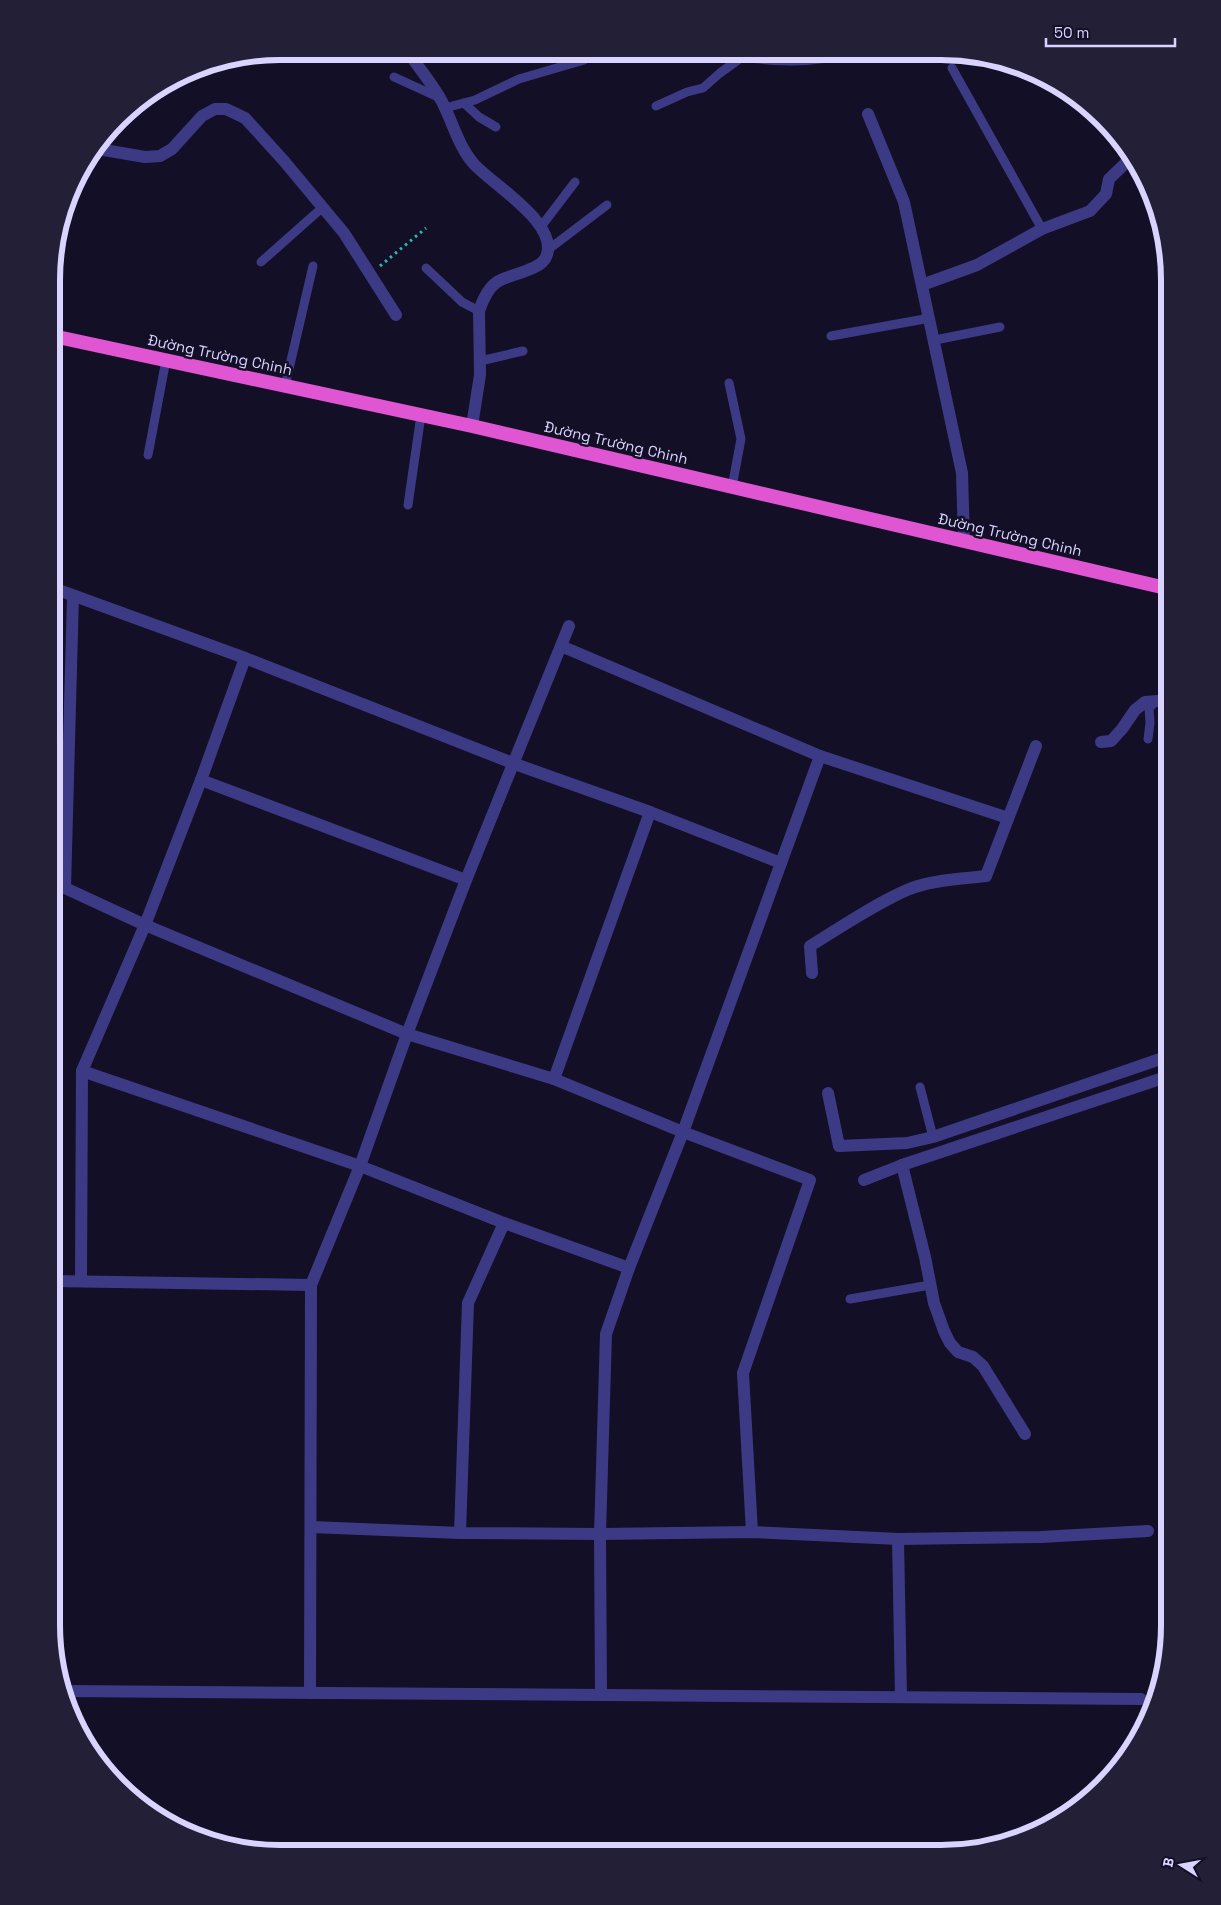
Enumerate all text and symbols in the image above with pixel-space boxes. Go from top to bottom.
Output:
scale bar [1046,15,1175,47]
text: 50 m [1054,23,1089,42]
street label: Đường Trường Chinh [146,330,294,379]
street label: Đường Trường Chinh [542,417,690,468]
street label: Đường Trường Chinh [936,509,1084,560]
north arrow [1156,1840,1206,1890]
text: B [1159,1856,1178,1869]

